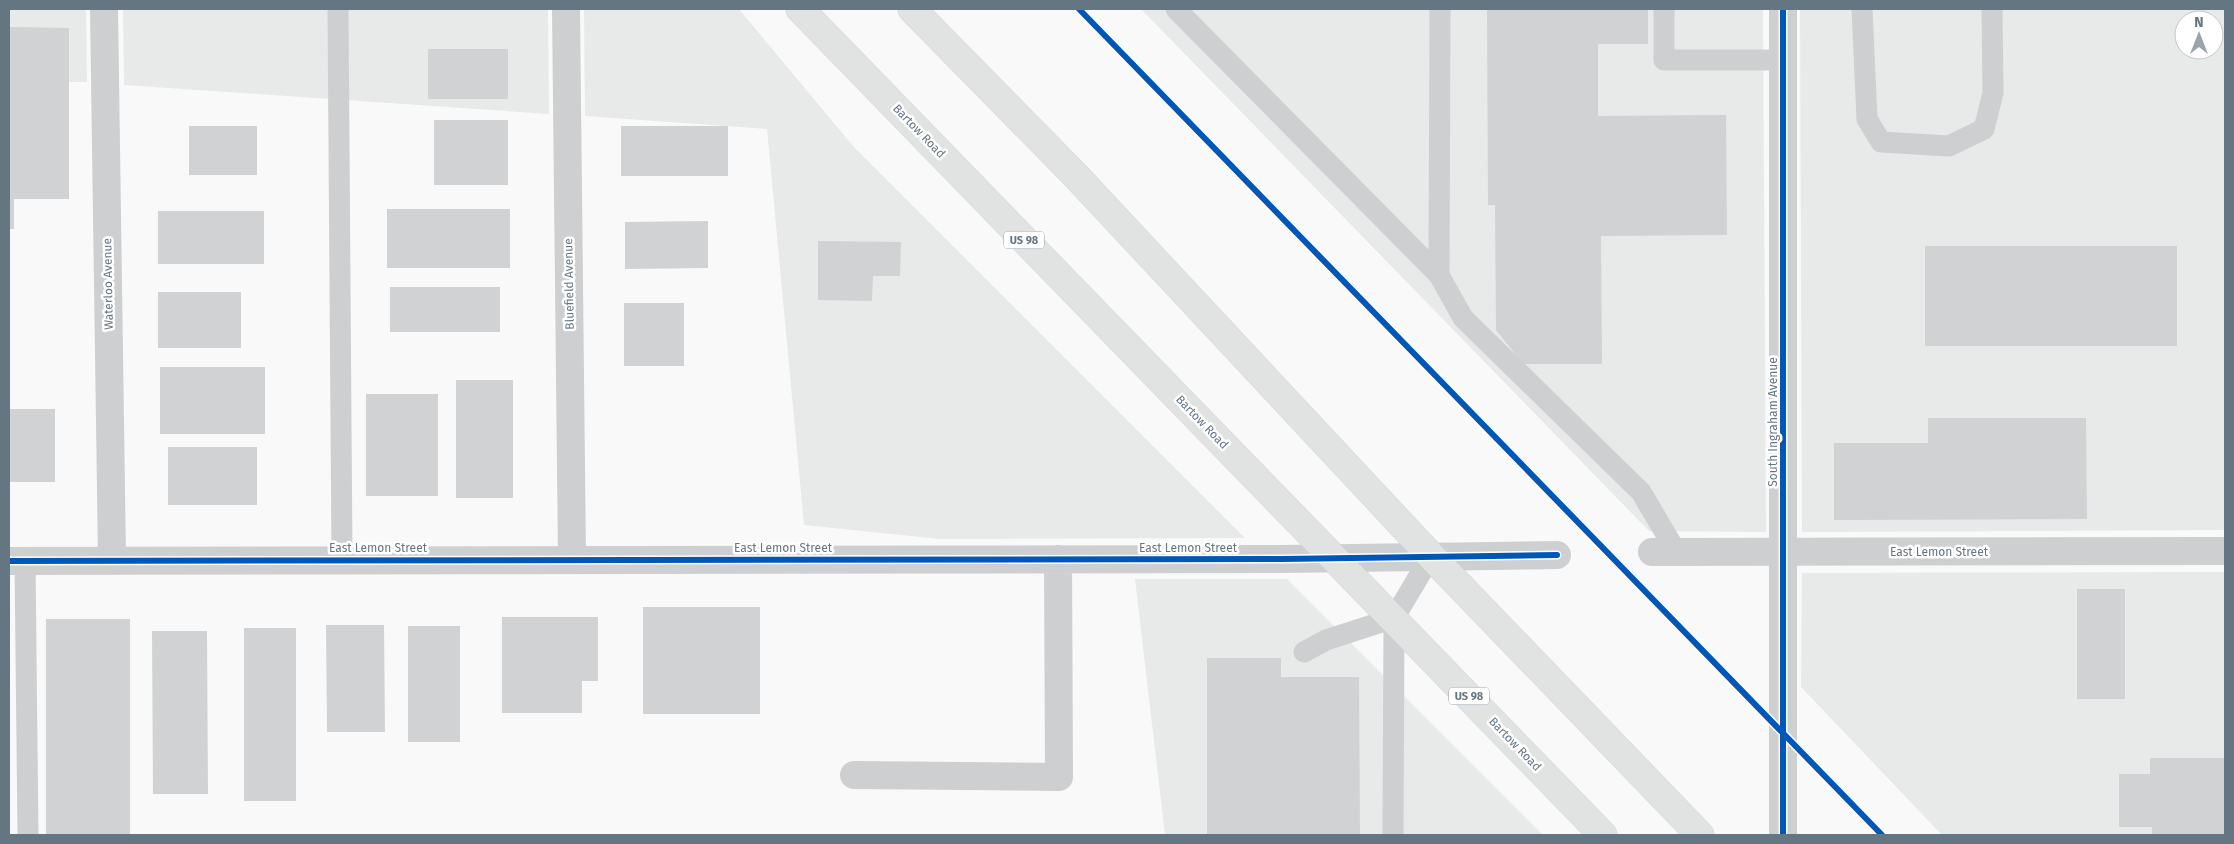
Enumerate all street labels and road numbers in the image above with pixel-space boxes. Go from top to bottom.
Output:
street label: Bartow Road [890,101,948,161]
road number: US 98 [1004,232,1044,248]
street label: Waterloo Avenue [100,238,116,330]
street label: Bluefield Avenue [561,238,577,330]
street label: South Ingraham Avenue [1766,357,1780,487]
street label: Bartow Road [1173,392,1231,452]
street label: East Lemon Street [329,541,428,555]
street label: East Lemon Street [734,541,833,555]
street label: East Lemon Street [1139,541,1238,555]
street label: East Lemon Street [1890,545,1989,559]
road number: US 98 [1449,688,1489,704]
street label: Bartow Road [1486,714,1544,774]

